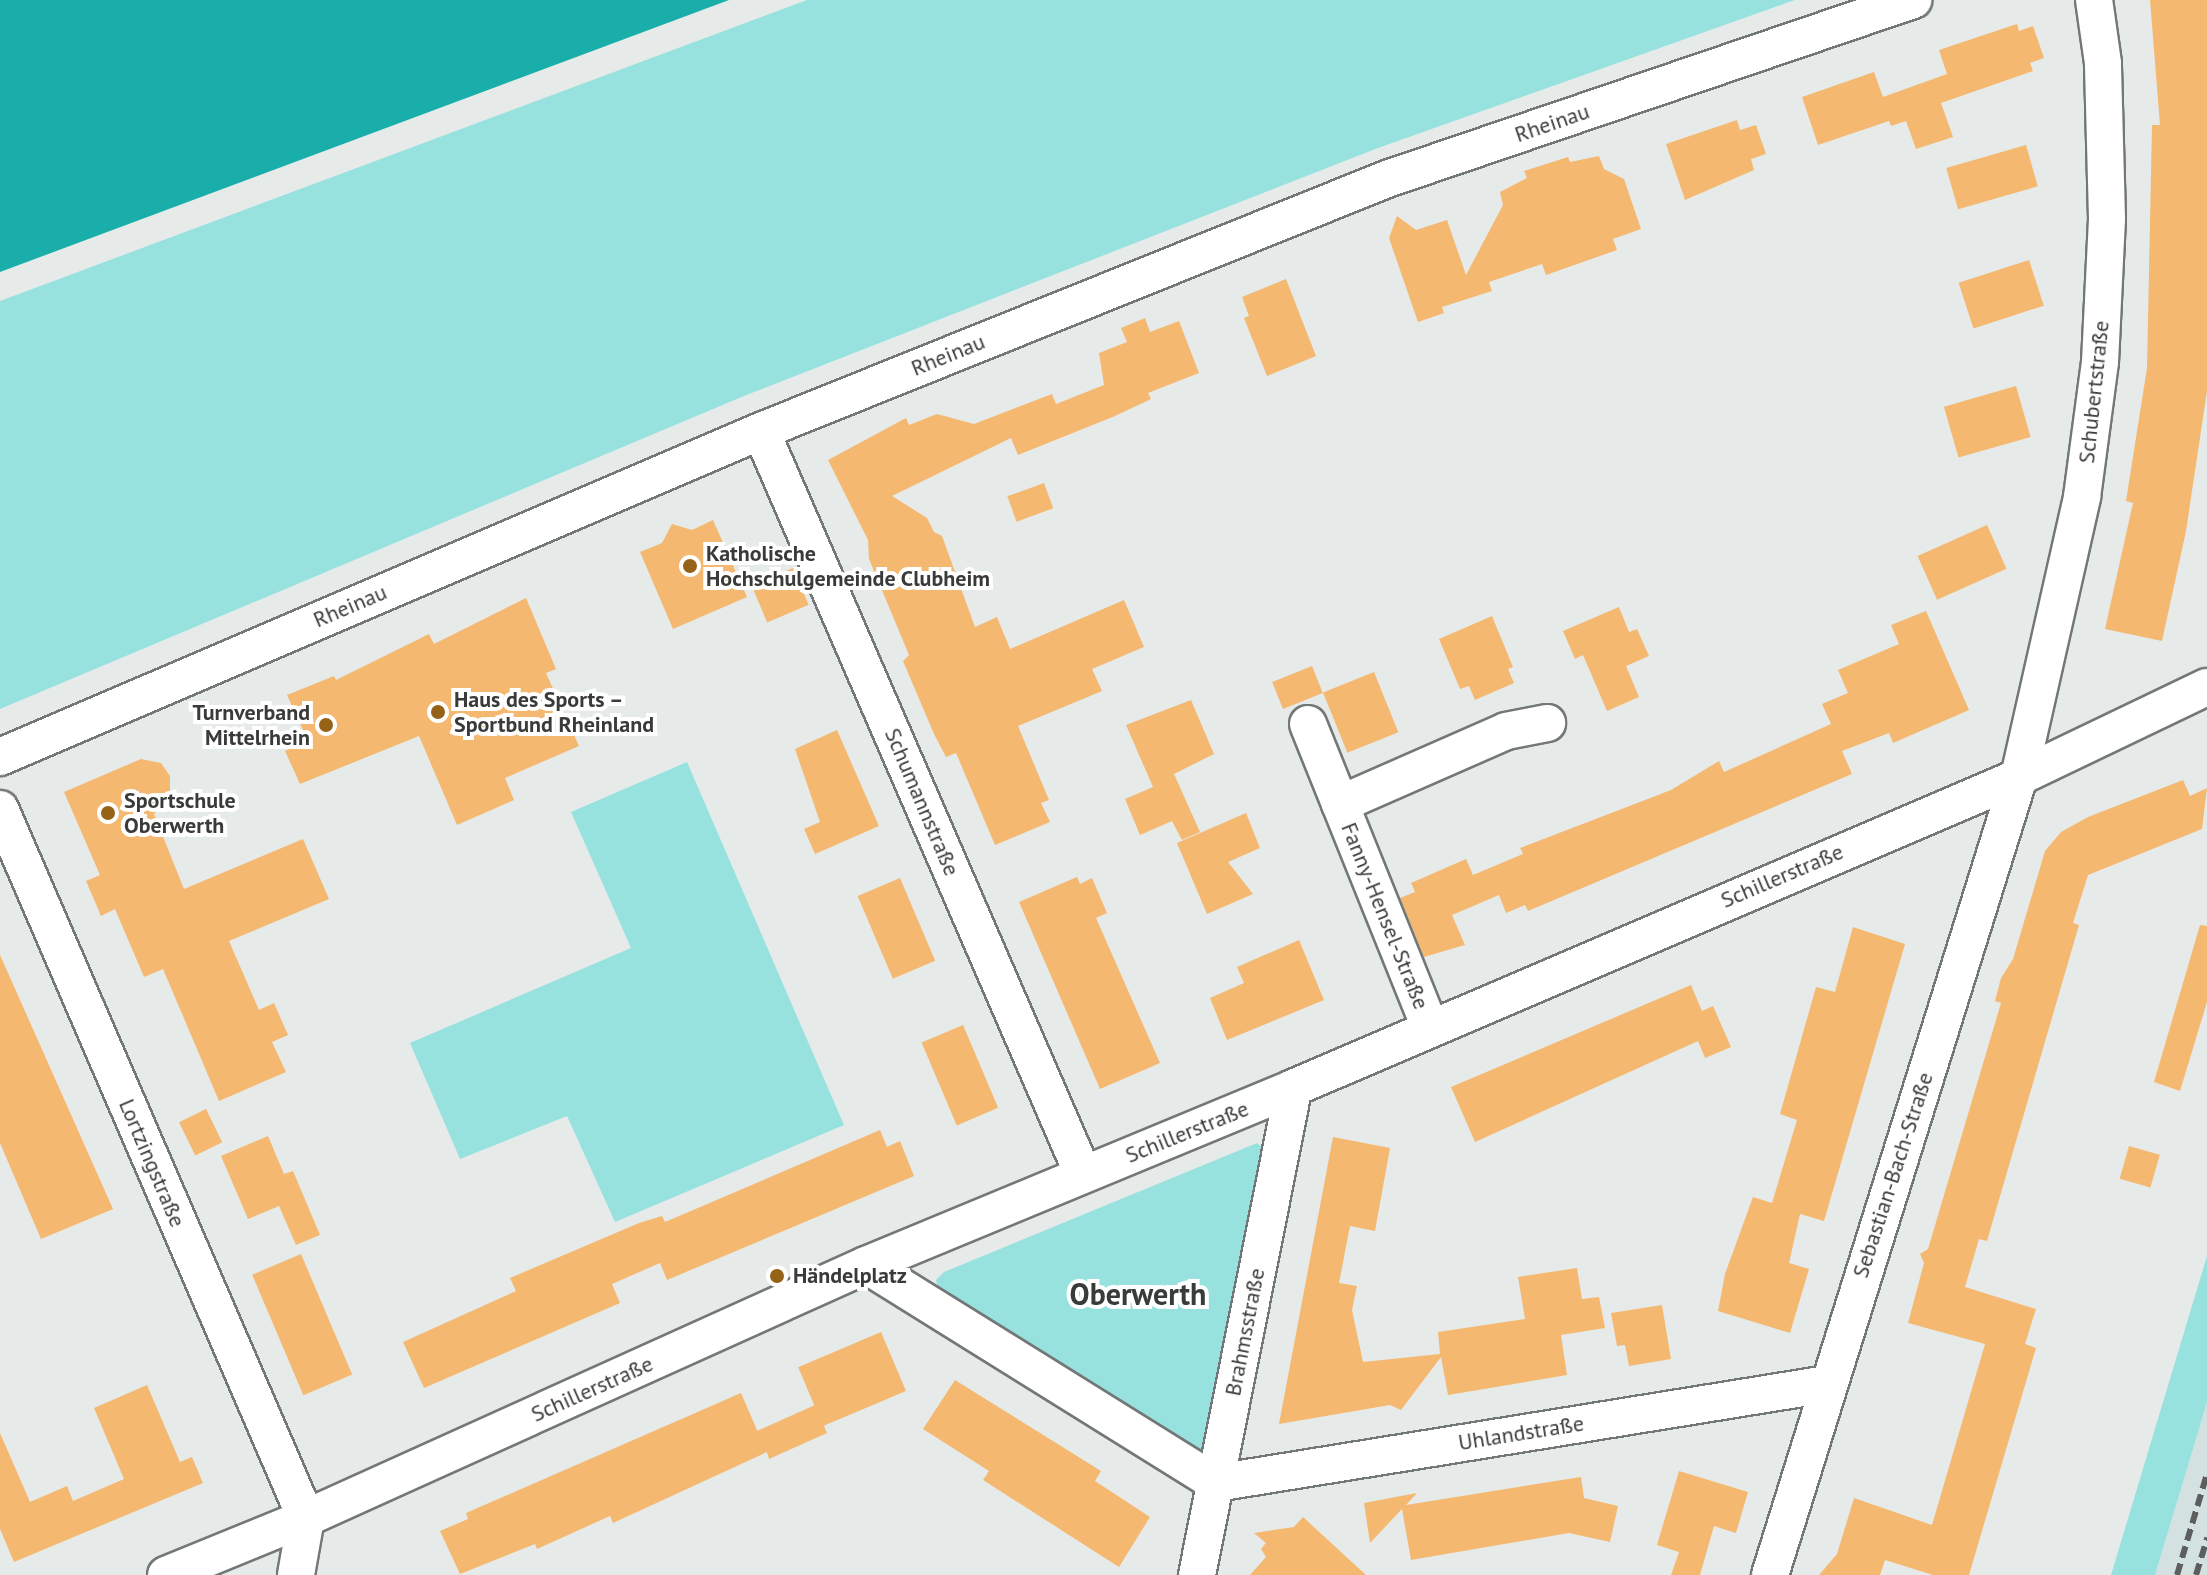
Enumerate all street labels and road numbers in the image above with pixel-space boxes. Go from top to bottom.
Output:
street label: Rheinau [1511,98,1593,148]
street label: Schubertstraße [2073,319,2115,465]
street label: Rheinau [907,328,989,382]
street label: Rheinau [309,579,391,633]
street label: Schumannstraße [879,724,965,880]
street label: Fanny-Hensel-Straße [1335,819,1435,1013]
street label: Schillerstraße [1717,838,1847,914]
street label: Sebastian-Bach-Straße [1847,1069,1939,1281]
street label: Lortzingstraße [113,1095,191,1231]
street label: Schillerstraße [1122,1095,1252,1169]
street label: Brahmsstraße [1220,1266,1270,1398]
street label: Schillerstraße [527,1350,657,1428]
street label: Uhlandstraße [1456,1410,1586,1456]

